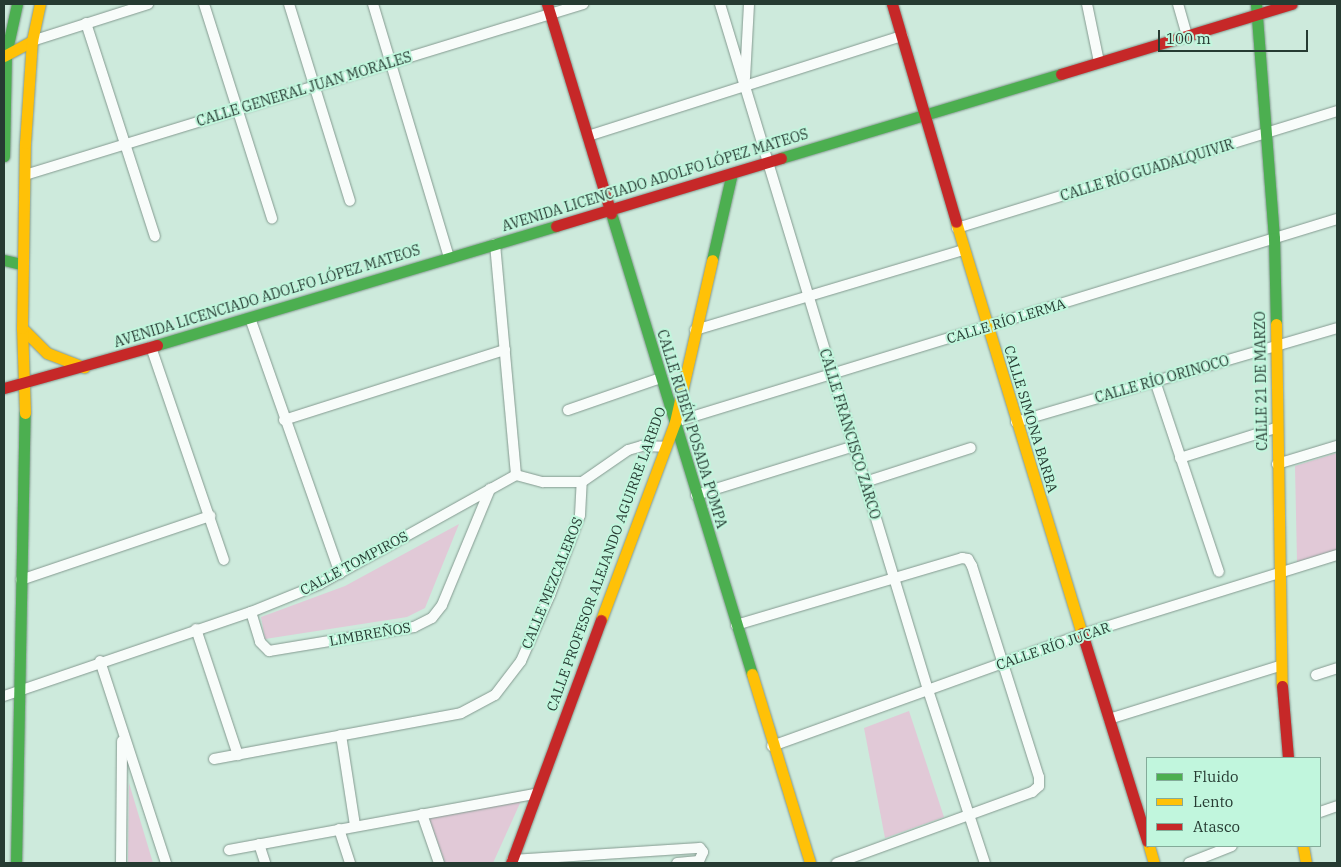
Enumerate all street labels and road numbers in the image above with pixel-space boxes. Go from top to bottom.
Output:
street label: CALLE GENERAL JUAN MORALES [194,48,414,130]
street label: AVENIDA LICENCIADO ADOLFO LÓPEZ MATEOS [500,125,810,235]
street label: CALLE RÍO GUADALQUIVIR [1058,136,1236,204]
street label: AVENIDA LICENCIADO ADOLFO LÓPEZ MATEOS [112,241,422,351]
street label: CALLE RÍO LERMA [945,295,1067,347]
street label: CALLE 21 DE MARZO [1251,311,1271,451]
street label: CALLE RUBÉN POSADA POMPA [654,328,730,530]
street label: CALLE SIMONA BARBA [1001,343,1061,495]
street label: CALLE FRANCISCO ZARCO [816,347,884,521]
street label: CALLE RÍO ORINOCO [1093,352,1231,406]
street label: CALLE PROFESOR ALEJANDO AGUIRRE LAREDO [543,404,669,714]
street label: CALLE MEZCALEROS [518,515,586,651]
street label: CALLE TOMPIROS [297,527,411,599]
street label: LIMBREÑOS [328,619,412,649]
street label: CALLE RÍO JUCAR [994,619,1112,673]

